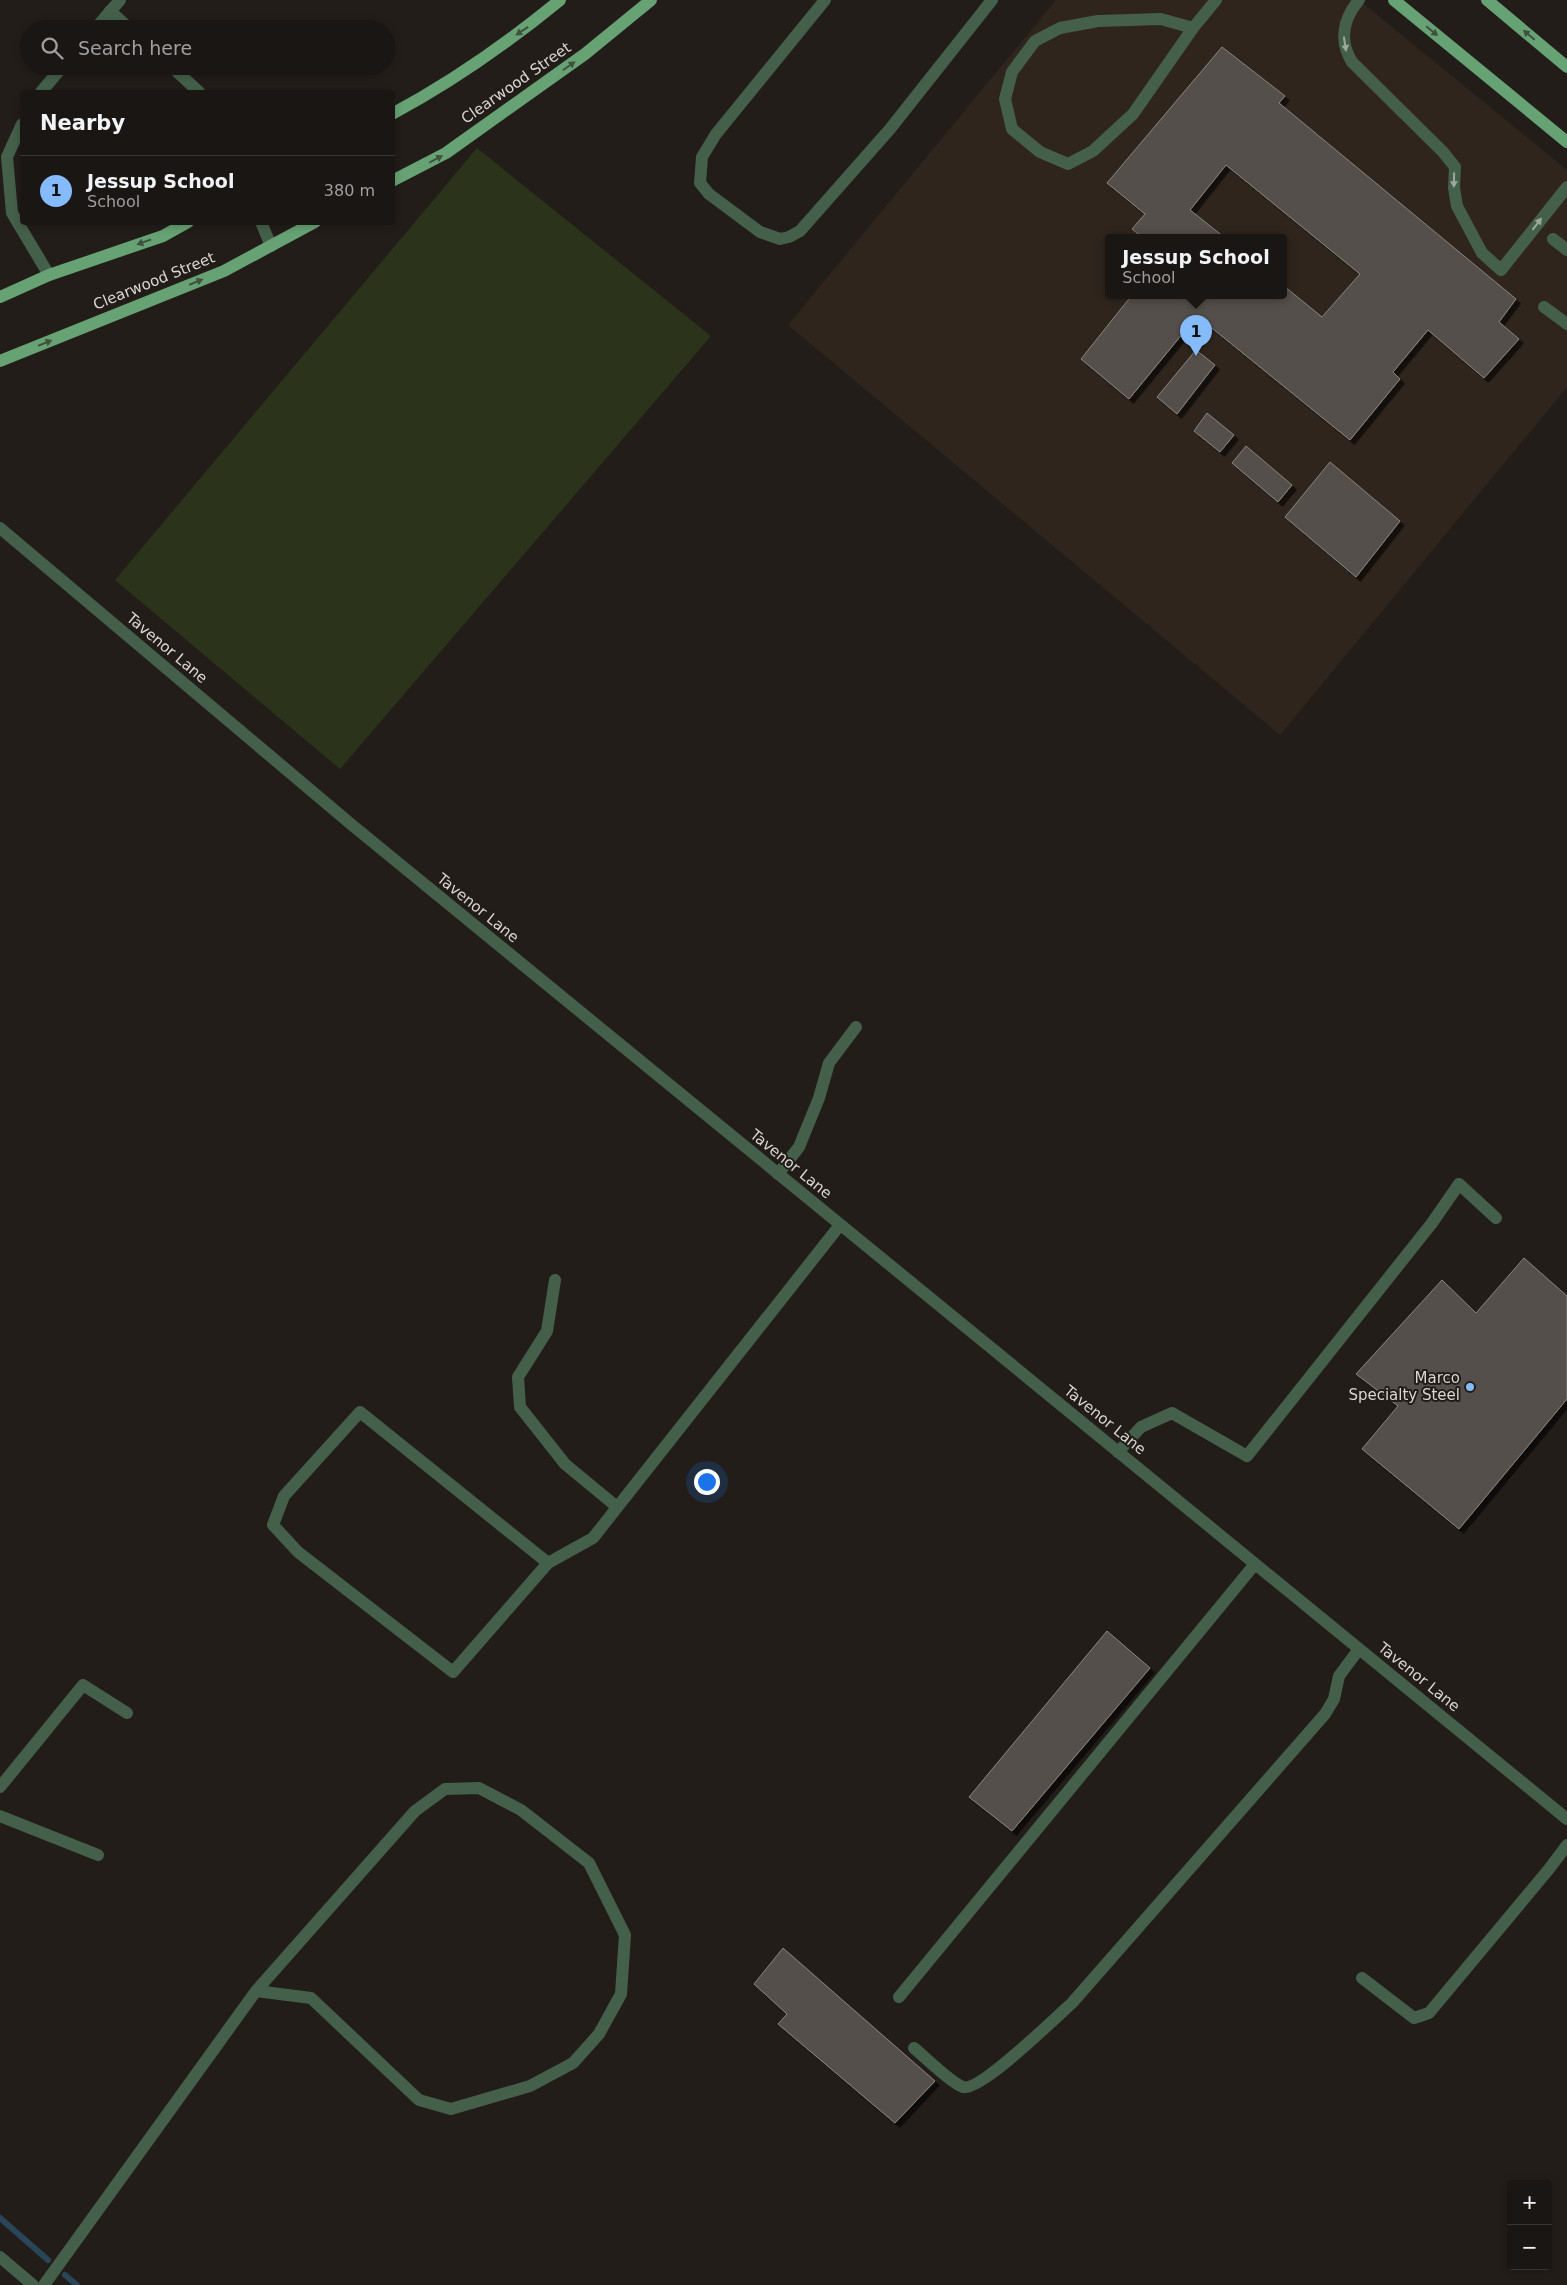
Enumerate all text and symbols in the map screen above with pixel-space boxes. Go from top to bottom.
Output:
search box [20,20,395,75]
one-way arrow [1425,25,1437,37]
one-way arrow [515,26,528,35]
one-way arrow [1523,30,1536,41]
icon: search [38,34,66,62]
text: Search here [78,37,192,59]
one-way arrow [1341,37,1349,53]
street label: Clearwood Street [458,38,574,128]
one-way arrow [562,61,576,71]
text: Nearby [40,111,125,135]
one-way arrow [429,154,442,163]
text: Jessup School [87,170,234,192]
one-way arrow [1450,173,1458,189]
text: 1 [50,181,62,200]
text: 380 m [324,181,375,200]
text: School [87,192,140,211]
one-way arrow [1532,218,1543,231]
popup [1105,234,1287,299]
one-way arrow [136,238,151,246]
text: Jessup School [1122,246,1270,268]
street label: Clearwood Street [90,248,218,314]
text: School [1122,268,1175,287]
one-way arrow [189,278,204,286]
pin: 1 [1180,315,1212,356]
one-way arrow [38,339,53,347]
street label: Tavenor Lane [122,608,211,687]
street label: Tavenor Lane [433,869,522,946]
street label: Tavenor Lane [746,1125,835,1202]
place label: Marco Specialty Steel [1348,1369,1460,1404]
street label: Tavenor Lane [1060,1381,1149,1458]
marker: Marco Specialty Steel [1464,1381,1476,1393]
your location [694,1469,720,1495]
street label: Tavenor Lane [1374,1638,1463,1715]
map controls [1507,2180,1552,2270]
button: + [1507,2180,1552,2225]
button: − [1507,2225,1552,2270]

